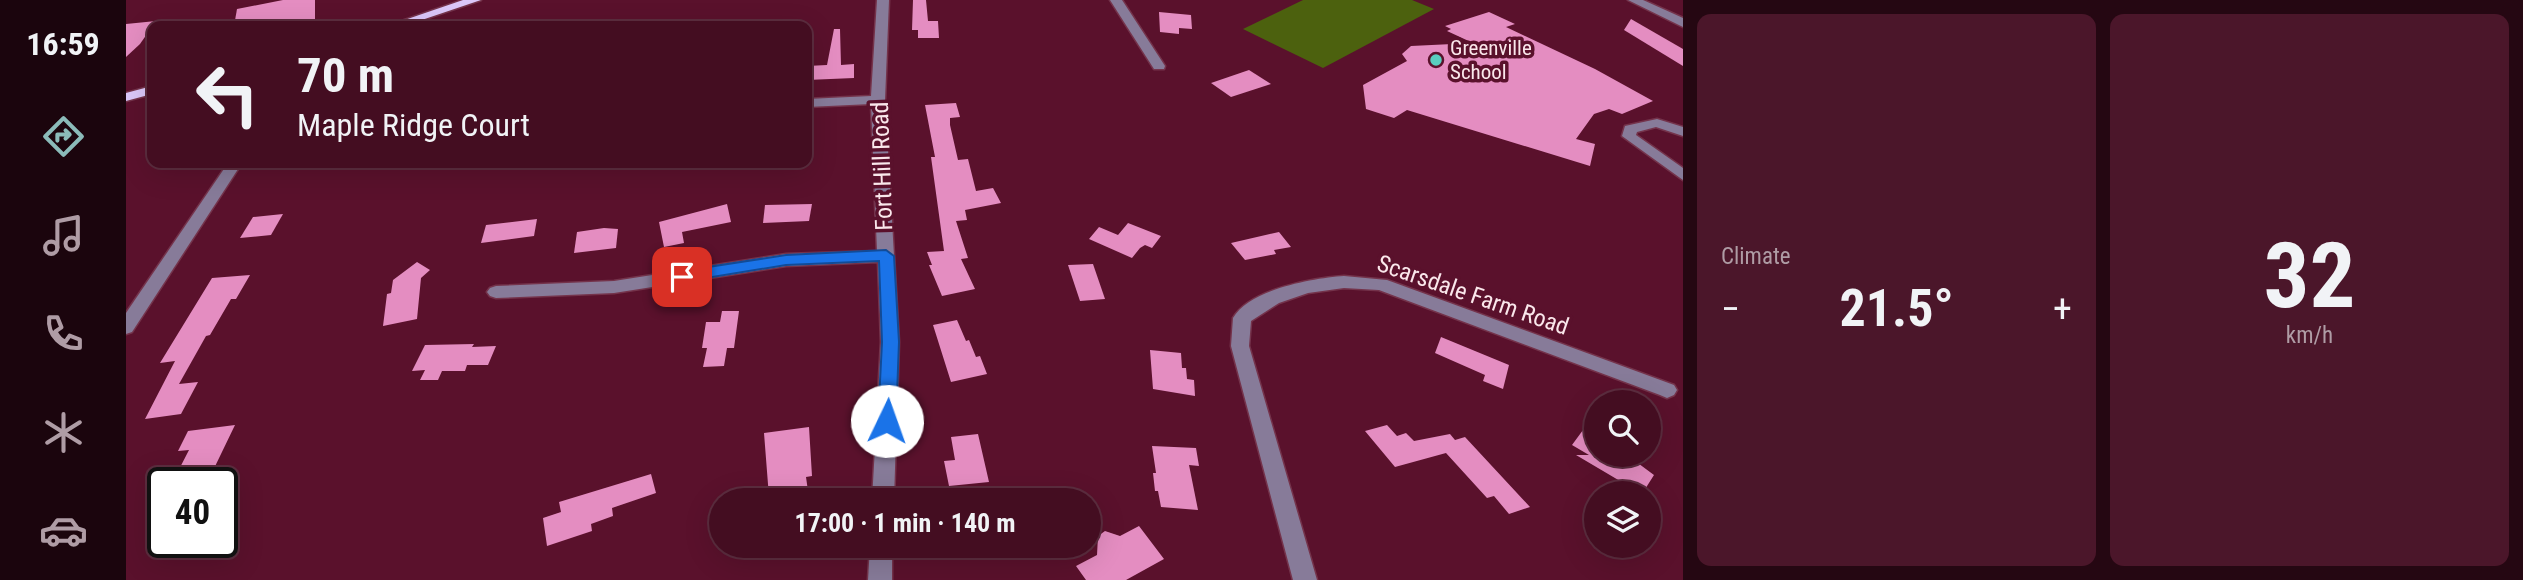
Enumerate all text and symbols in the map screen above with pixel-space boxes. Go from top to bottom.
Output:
text: 16:59 [26,25,100,63]
place label: Greenville School [1450,36,1532,84]
text: 70 m [297,47,394,104]
icon: left [182,49,273,140]
marker: Greenville School [1428,52,1444,68]
street label: Fort Hill Road [866,101,898,231]
text: Maple Ridge Court [297,106,530,144]
icon: directions [39,112,88,161]
icon: music [39,211,88,260]
text: 32 [2264,223,2355,329]
text: Climate [1721,243,1791,270]
pin [652,247,712,307]
street label: Scarsdale Farm Road [1374,249,1572,341]
icon: arrive [663,258,701,296]
text: 21.5° [1839,278,1954,339]
text: − [1721,287,1740,331]
text: + [2053,287,2072,331]
icon: phone [39,309,88,358]
text: km/h [2286,322,2333,349]
position arrow [850,384,924,458]
map controls [1584,390,1661,558]
button: search [1584,390,1661,467]
icon: climate [39,408,88,457]
speed limit sign: 40 [147,467,238,558]
button: layers [1584,481,1661,558]
icon: car [39,506,88,555]
text: 17:00 · 1 min · 140 m [795,508,1015,538]

